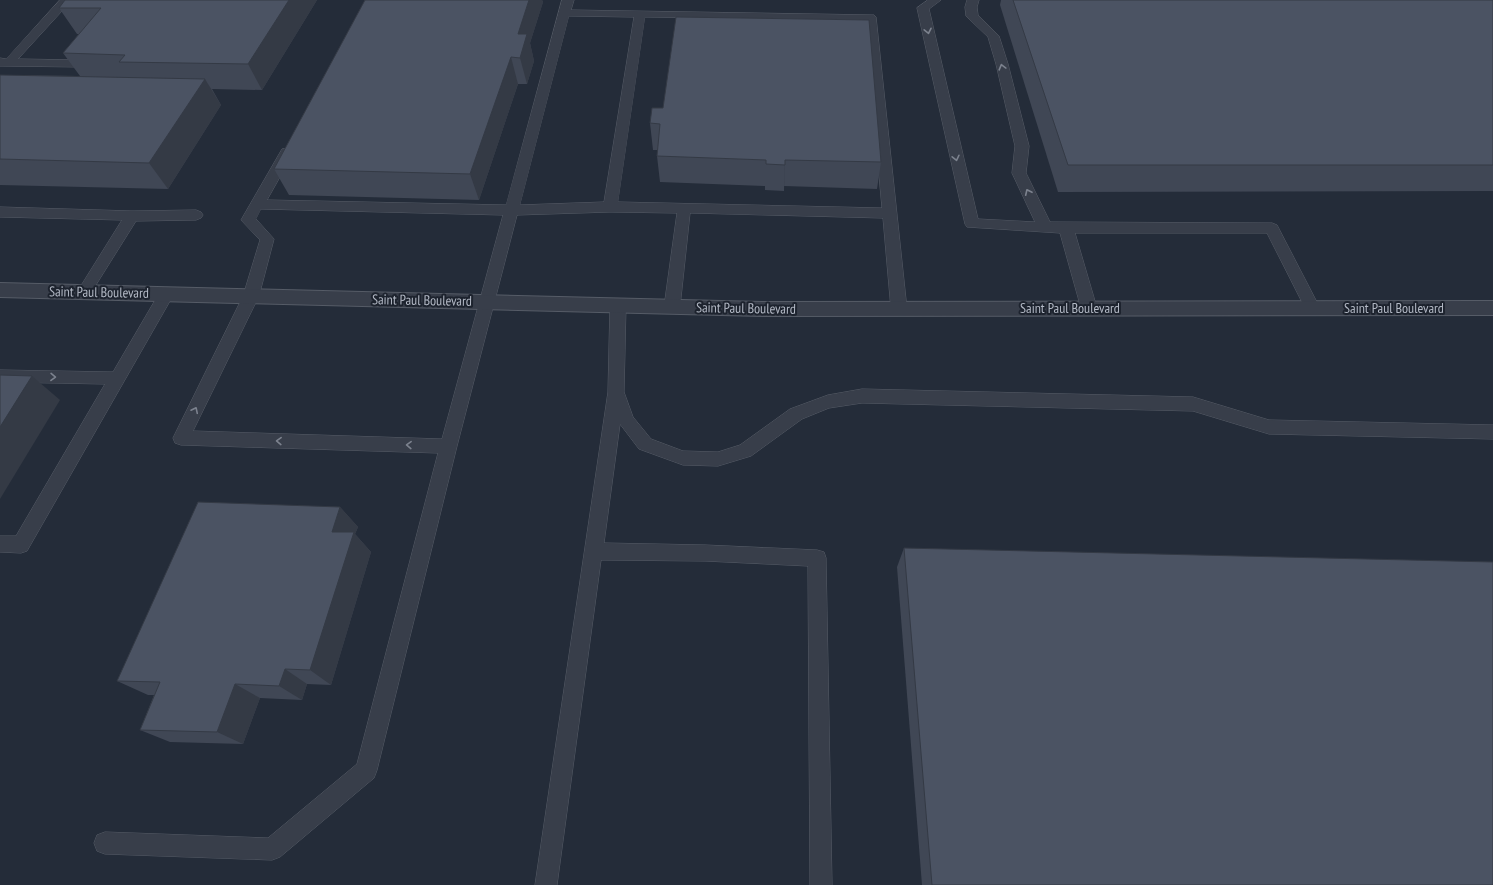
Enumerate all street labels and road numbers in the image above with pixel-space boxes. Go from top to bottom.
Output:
street label: Saint Paul Boulevard [49,282,149,302]
street label: Saint Paul Boulevard [372,290,472,310]
street label: Saint Paul Boulevard [696,298,796,318]
street label: Saint Paul Boulevard [1020,299,1120,317]
street label: Saint Paul Boulevard [1344,299,1444,317]

